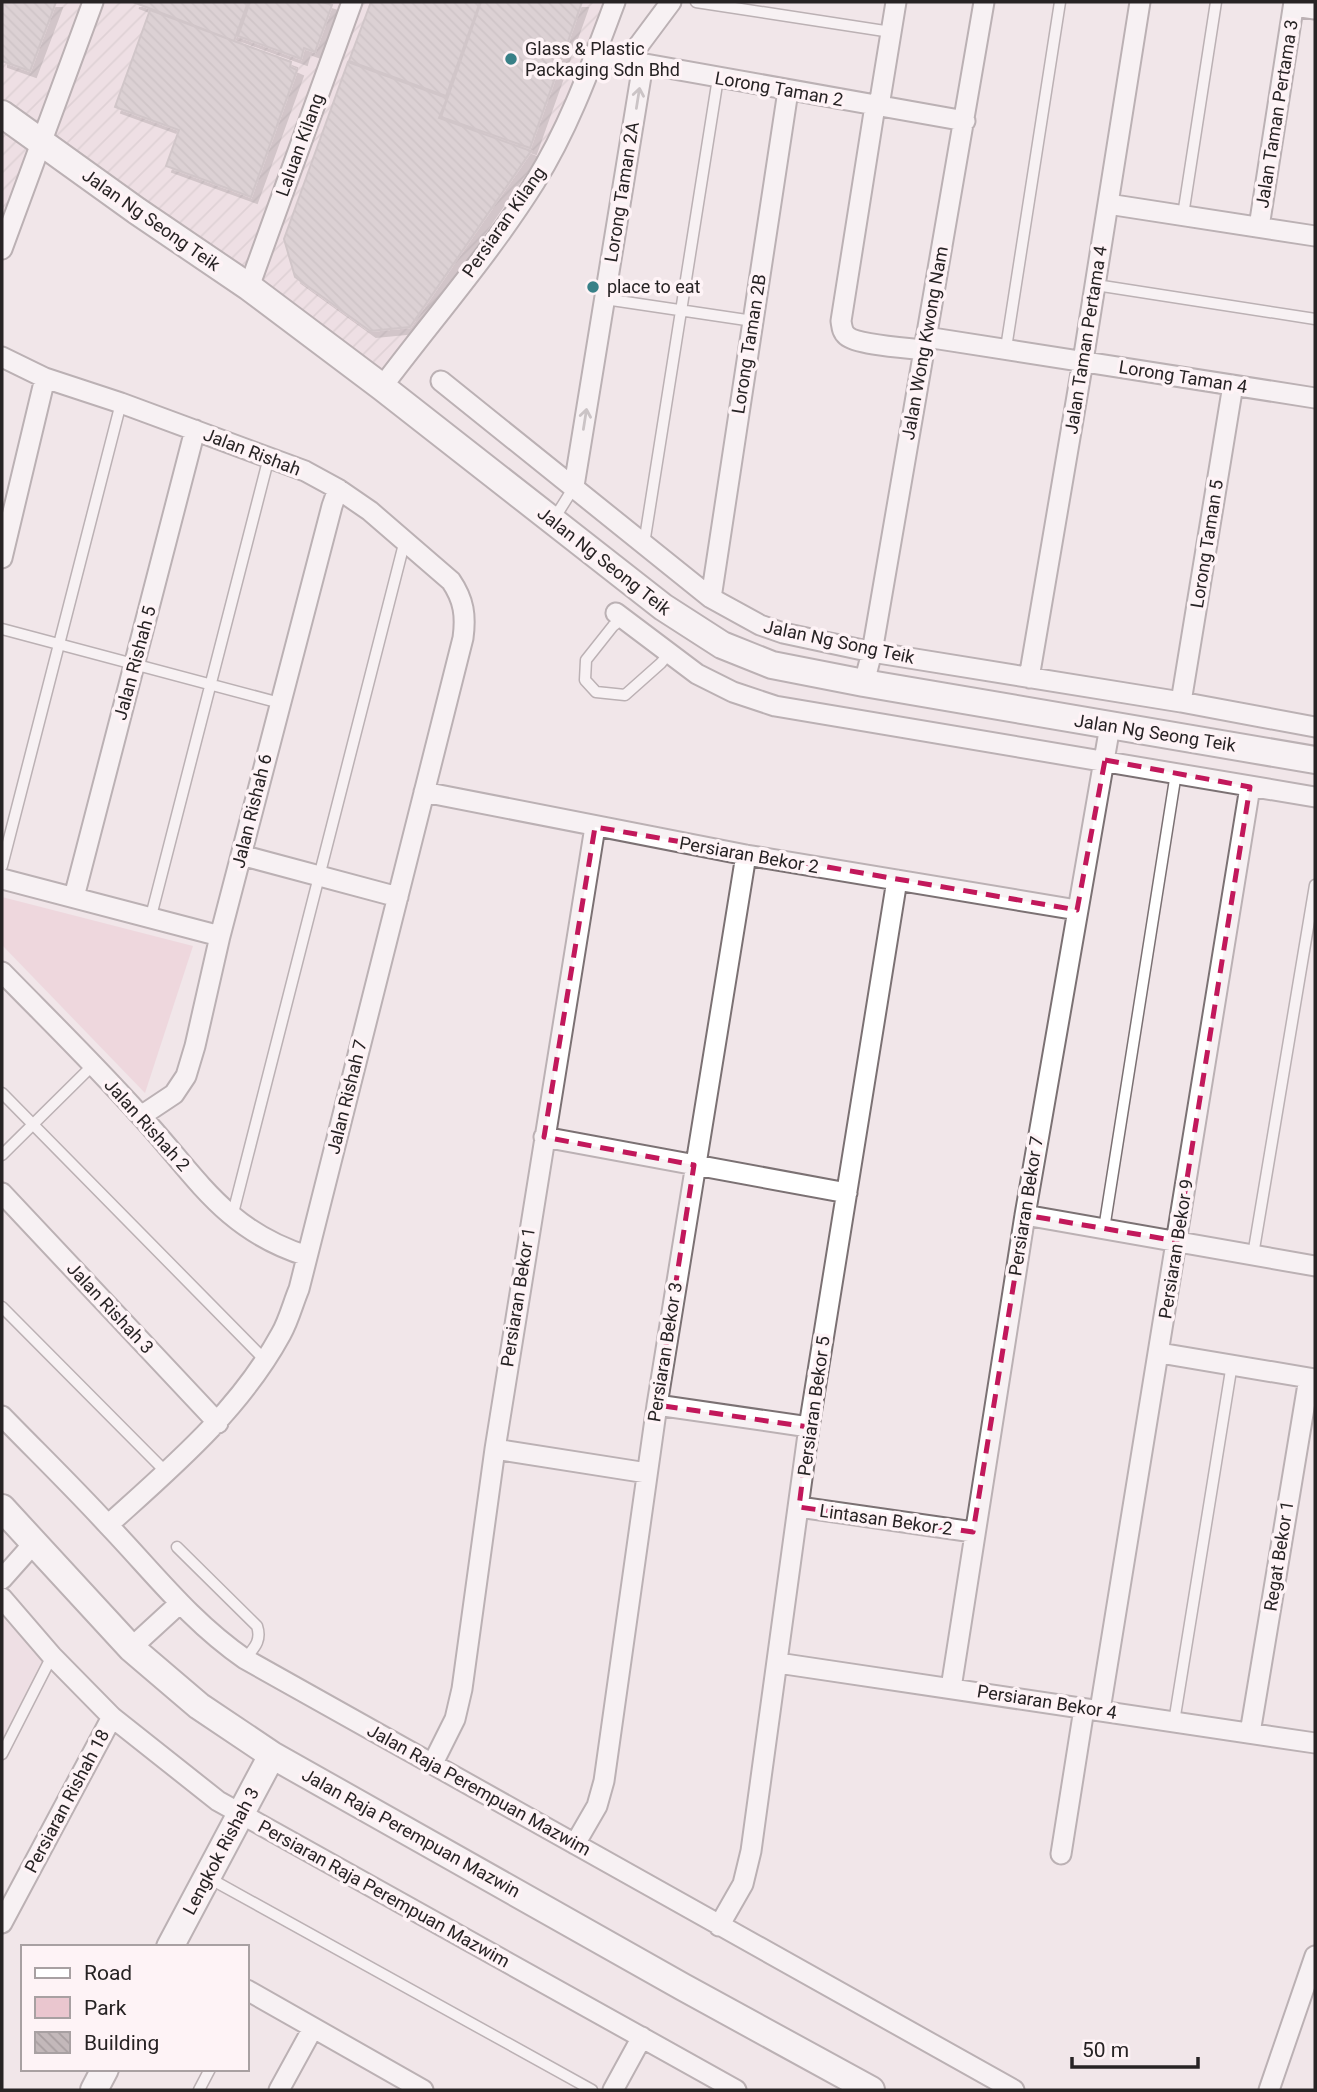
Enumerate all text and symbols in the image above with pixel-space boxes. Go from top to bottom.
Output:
street label: Jalan Taman Pertama 3 [1251,18,1302,210]
place label: Glass & Plastic Packaging Sdn Bhd [525,38,680,80]
marker: Glass & Plastic Packaging Sdn Bhd [503,51,519,67]
street label: Lorong Taman 2 [713,67,845,110]
one-way arrow [632,87,645,110]
street label: Laluan Kilang [271,91,328,199]
street label: Lorong Taman 2A [600,120,643,264]
street label: Persiaran Kilang [458,162,550,281]
street label: Jalan Ng Seong Teik [78,164,225,276]
street label: Jalan Wong Kwong Nam [897,244,952,441]
street label: Jalan Taman Pertama 4 [1060,244,1111,436]
street label: Lorong Taman 2B [727,273,770,415]
place label: place to eat [607,276,700,297]
marker: place to eat [585,279,601,295]
street label: Lorong Taman 4 [1117,356,1249,397]
one-way arrow [579,408,592,431]
street label: Jalan Rishah [200,423,304,480]
street label: Lorong Taman 5 [1186,478,1227,610]
street label: Jalan Ng Seong Teik [534,502,676,620]
street label: Jalan Rishah 5 [109,604,160,722]
street label: Jalan Ng Song Teik [762,615,917,668]
street label: Jalan Ng Seong Teik [1073,709,1238,756]
street label: Jalan Rishah 6 [227,751,276,870]
street label: Persiaran Bekor 2 [678,832,820,877]
street label: Jalan Rishah 7 [322,1037,371,1156]
street label: Jalan Rishah 2 [100,1074,194,1175]
street label: Persiaran Bekor 7 [1004,1135,1047,1277]
street label: Persiaran Bekor 9 [1154,1178,1197,1320]
street label: Persiaran Bekor 1 [496,1226,539,1368]
street label: Jalan Rishah 3 [63,1258,158,1358]
street label: Persiaran Bekor 3 [643,1281,686,1423]
street label: Persiaran Bekor 5 [793,1335,834,1477]
street label: Regat Bekor 1 [1259,1499,1298,1613]
street label: Lintasan Bekor 2 [818,1500,954,1539]
street label: Persiaran Bekor 4 [976,1680,1118,1723]
street label: Jalan Raja Perempuan Mazwim [364,1719,595,1860]
street label: Persiaran Rishah 18 [20,1725,113,1876]
street label: Jalan Raja Perempuan Mazwin [298,1764,524,1901]
street label: Lengkok Rishah 3 [178,1783,263,1918]
street label: Persiaran Raja Perempuan Mazwim [255,1816,514,1972]
legend [21,1945,248,2071]
text: Road [84,1961,132,1985]
text: Park [84,1996,127,2020]
scale bar [1072,2025,1198,2070]
text: Building [84,2031,159,2055]
text: 50 m [1082,2038,1129,2062]

